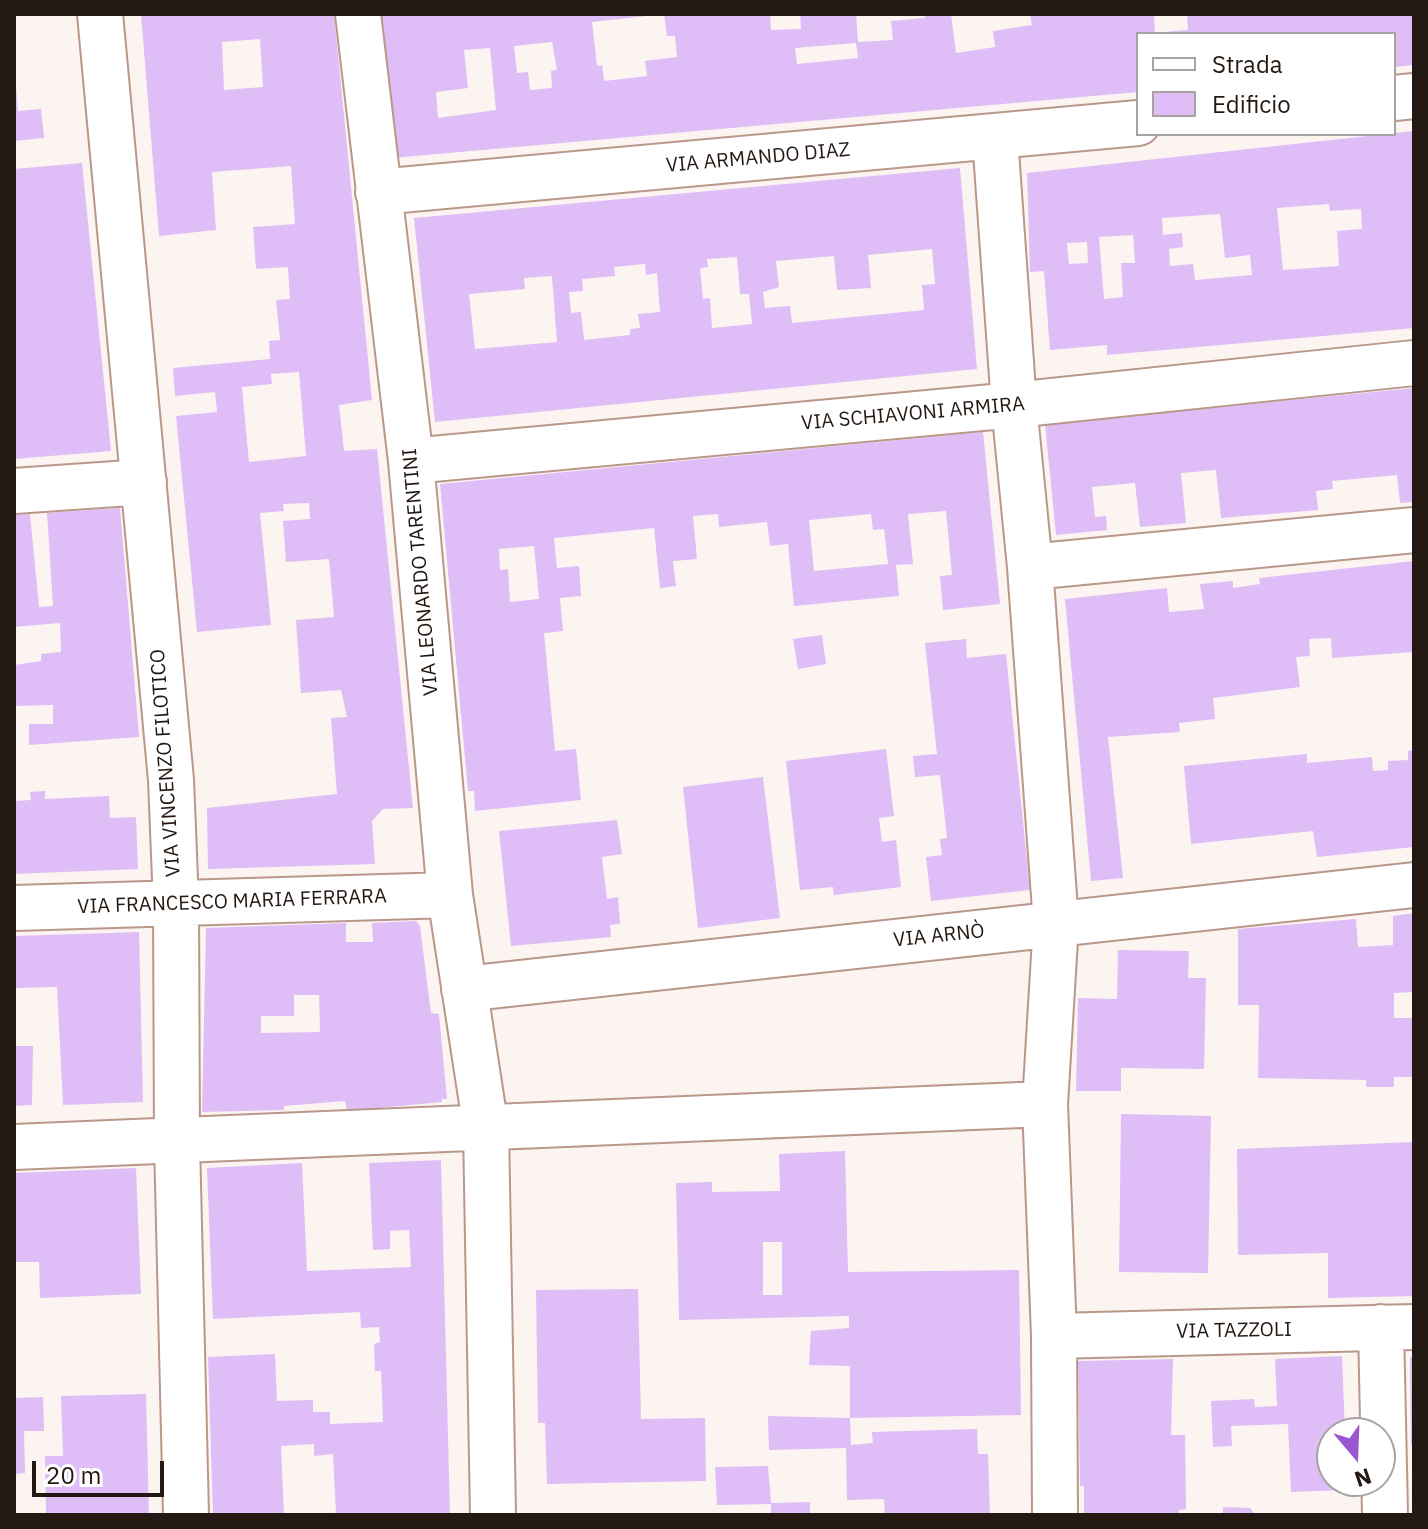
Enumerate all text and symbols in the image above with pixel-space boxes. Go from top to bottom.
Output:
legend [1136,32,1396,136]
text: Strada [1212,48,1283,80]
text: Edificio [1212,88,1291,120]
street label: VIA ARMANDO DIAZ [665,138,851,178]
street label: VIA SCHIAVONI ARMIRA [800,392,1026,436]
street label: VIA LEONARDO TARENTINI [398,447,444,697]
street label: VIA VINCENZO FILOTICO [146,648,186,878]
street label: VIA FRANCESCO MARIA FERRARA [77,885,387,919]
street label: VIA ARNÒ [892,919,986,953]
street label: VIA TAZZOLI [1176,1318,1292,1344]
north arrow [1316,1417,1396,1497]
scale bar [36,1445,168,1495]
text: 20 m [46,1459,101,1491]
text: N [1351,1462,1376,1495]

